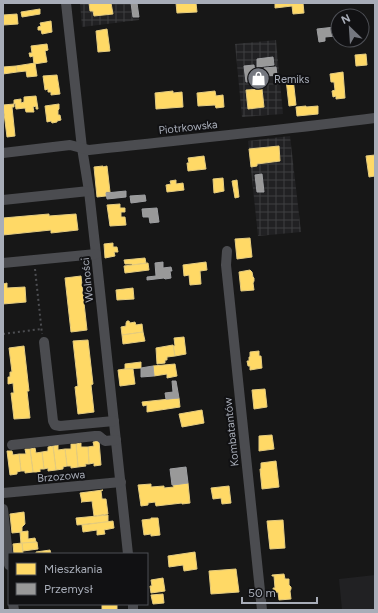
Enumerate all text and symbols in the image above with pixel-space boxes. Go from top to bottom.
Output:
north arrow [330,8,370,48]
text: N [339,12,353,27]
shop icon: Remiks [246,66,272,92]
place label: Remiks [274,73,309,86]
street label: Piotrkowska [158,118,218,137]
street label: Wolności [79,257,96,303]
street label: Kombatantów [221,396,242,467]
street label: Brzozowa [37,468,86,485]
legend [8,553,148,605]
text: Mieszkania [44,562,102,576]
scale bar [242,579,317,605]
text: Przemysł [44,582,93,596]
text: 50 m [248,586,276,600]

